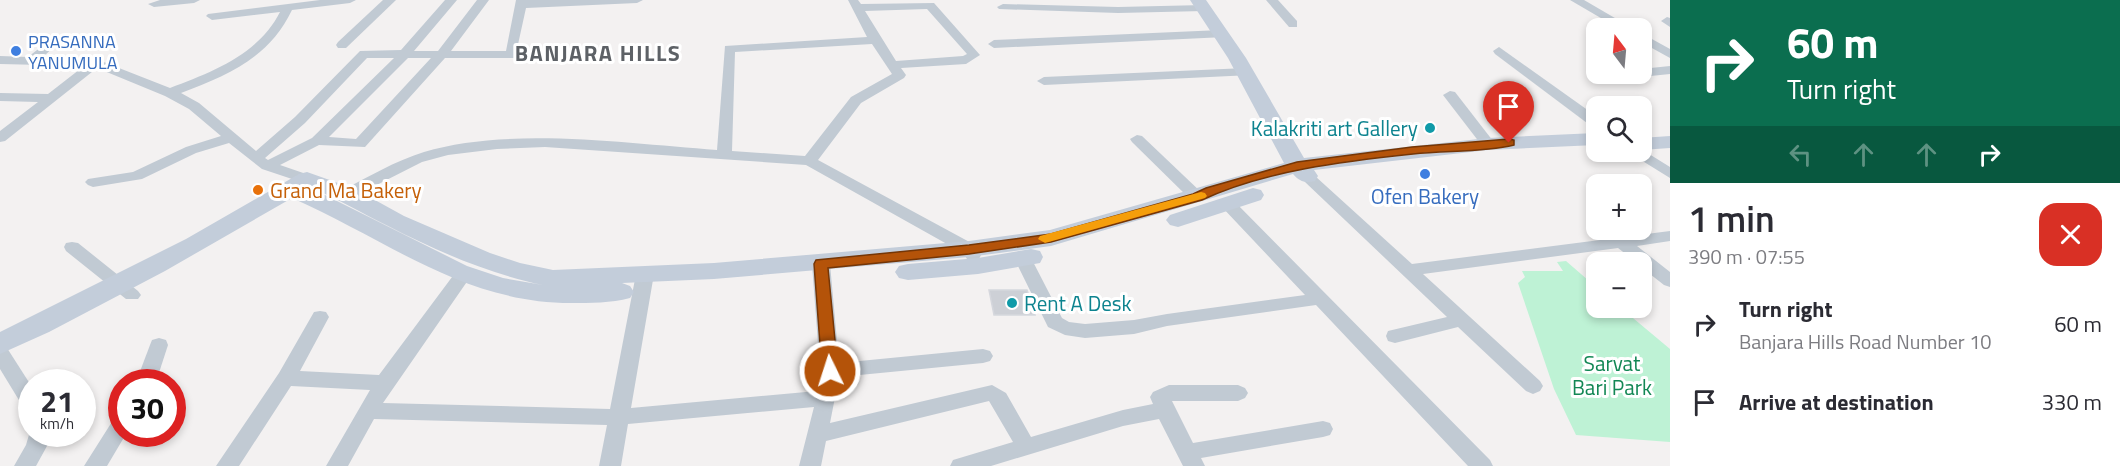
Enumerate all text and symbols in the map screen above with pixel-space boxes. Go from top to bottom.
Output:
text: 60 m [1787,10,1879,74]
north arrow [1586,18,1652,84]
map controls [1586,18,1652,318]
icon: right [1688,24,1766,102]
place label: PRASANNA YANUMULA [28,28,118,76]
district label: BANJARA HILLS [515,36,681,70]
marker: PRASANNA YANUMULA [9,44,23,58]
text: Turn right [1787,68,1896,109]
pin [1483,81,1534,143]
icon: arrive [1492,90,1525,123]
button: search [1586,96,1652,162]
place label: Kalakriti art Gallery [1251,112,1418,144]
marker: Kalakriti art Gallery [1423,121,1437,135]
icon: left [1784,138,1817,171]
icon: ahead [1847,138,1880,171]
icon: ahead [1910,138,1943,171]
icon: right [1973,138,2006,171]
marker: Ofen Bakery [1418,167,1432,181]
place label: Grand Ma Bakery [270,174,422,206]
button: + [1586,174,1652,240]
place label: Ofen Bakery [1371,180,1479,212]
marker: Grand Ma Bakery [251,183,265,197]
text: 1 min [1688,191,1775,246]
button: close [2039,203,2102,266]
text: 390 m · 07:55 [1688,241,1805,272]
button: − [1586,252,1652,318]
place label: Rent A Desk [1024,287,1132,319]
text: Turn right [1739,292,1833,326]
marker: Rent A Desk [1005,296,1019,310]
text: 60 m [2054,307,2102,341]
icon: right [1688,308,1721,341]
text: Banjara Hills Road Number 10 [1739,326,1992,357]
position arrow [798,339,862,403]
park label: Sarvat Bari Park [1572,347,1652,403]
speed limit sign: 30 [108,369,186,447]
text: 21 [40,378,74,424]
text: Arrive at destination [1739,385,1934,419]
text: 330 m [2042,385,2102,419]
icon: arrive [1688,386,1721,419]
text: km/h [40,412,74,435]

